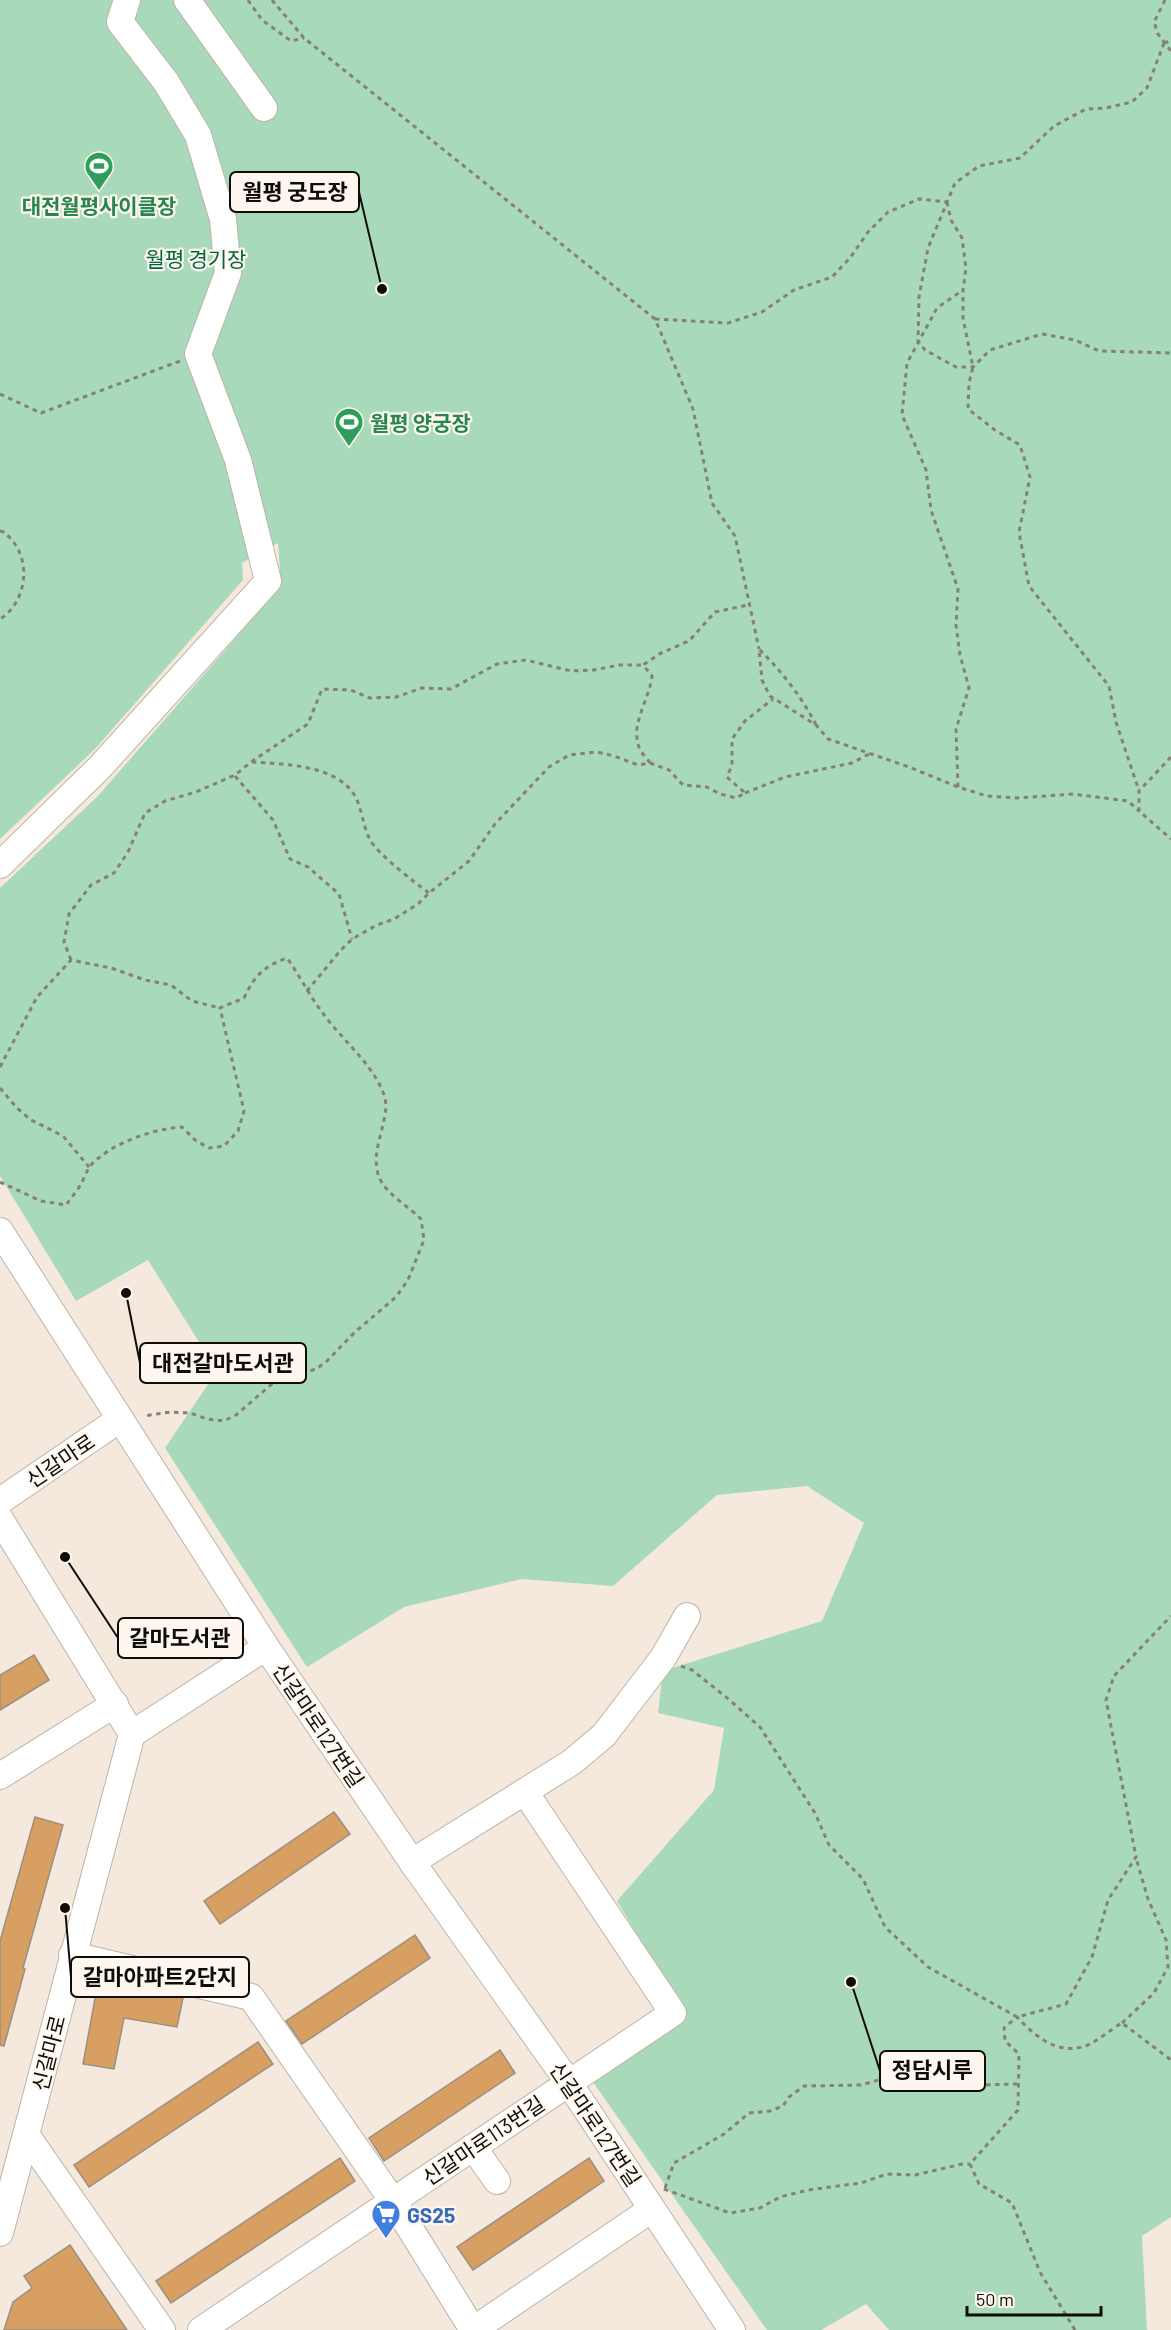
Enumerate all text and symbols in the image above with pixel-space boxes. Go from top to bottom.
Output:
sports icon: 대전월평사이클장 [83,150,115,192]
callout: 월평 궁도장 [230,172,359,212]
text: 월평 궁도장 [242,178,348,204]
place label: 대전월평사이클장 [22,193,176,218]
park label: 월평 경기장 [146,246,246,271]
sports icon: 월평 양궁장 [333,406,365,448]
place label: 월평 양궁장 [370,410,471,435]
callout: 대전갈마도서관 [140,1343,306,1383]
text: 대전갈마도서관 [152,1349,294,1375]
street label: 신갈마로 [21,1428,99,1492]
callout: 갈마도서관 [118,1618,243,1658]
text: 갈마도서관 [129,1624,231,1650]
street label: 신갈마로127번길 [268,1658,370,1792]
callout: 갈마아파트2단지 [71,1957,249,1997]
text: 갈마아파트2단지 [83,1963,237,1989]
street label: 신갈마로 [27,2012,69,2094]
callout: 정담시루 [880,2051,985,2091]
text: 정담시루 [892,2056,972,2082]
street label: 신갈마로127번길 [545,2057,647,2191]
street label: 신갈마로113번길 [417,2090,549,2190]
supermarket icon: GS25 [370,2198,402,2240]
place label: GS25 [407,2202,455,2227]
scale bar [967,2279,1100,2317]
text: 50 m [976,2288,1014,2310]

